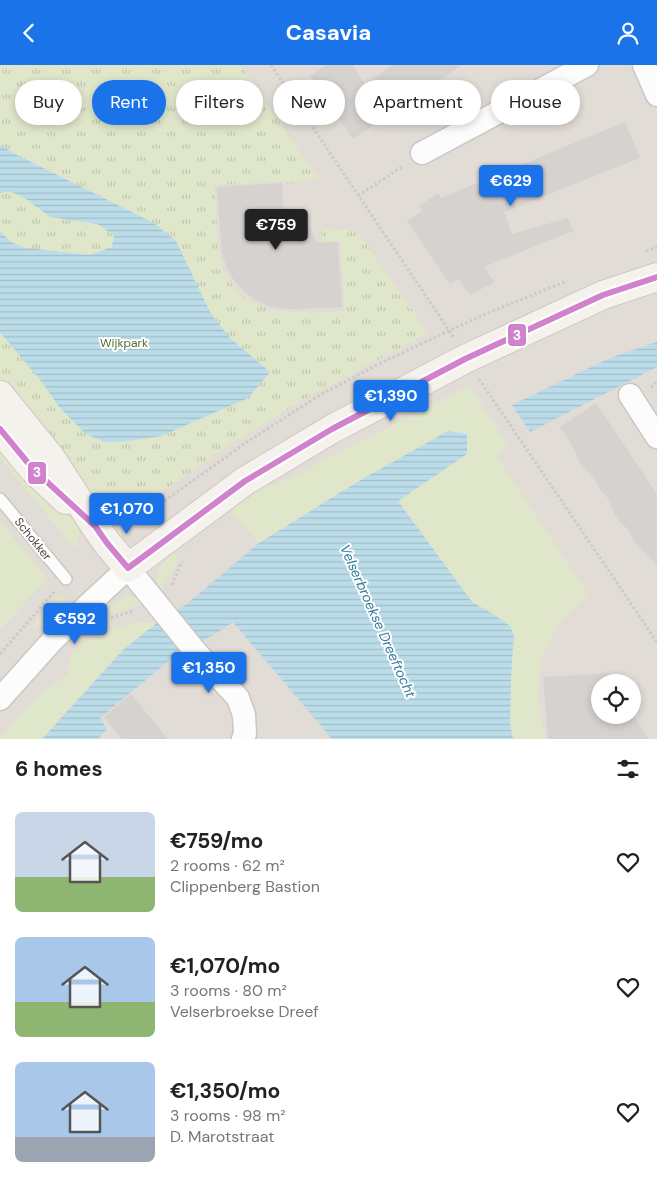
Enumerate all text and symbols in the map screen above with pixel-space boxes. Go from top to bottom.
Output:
text: Casavia [286,18,371,47]
icon: back [15,19,43,47]
icon: person [614,19,642,47]
chip: Buy [15,80,82,125]
chip: Rent [92,80,166,125]
chip: Filters [176,80,263,125]
chip: New [273,80,345,125]
chip: Apartment [355,80,481,125]
chip: House [491,80,580,125]
pin: €629 [481,165,541,207]
text: €629 [490,170,532,191]
pin: €759 [246,209,306,251]
text: €759 [256,214,296,235]
line badge: 3 [507,323,527,347]
text: 3 [513,326,521,344]
park label: Wijkpark [100,335,148,351]
pin: €1,390 [350,379,432,422]
text: €1,390 [364,385,418,406]
line badge: 3 [27,461,47,485]
text: 3 [33,463,41,481]
pin: €1,070 [86,493,168,535]
text: €1,070 [100,498,154,519]
street label: Schokker [11,514,56,564]
water label: Velserbroekse Dreeftocht [336,542,420,701]
pin: €592 [45,603,105,645]
text: €592 [54,608,96,629]
pin: €1,350 [168,651,250,694]
text: €1,350 [182,657,236,678]
map controls [591,674,641,724]
button: locate [591,674,641,724]
text: 6 homes [15,755,103,783]
icon: filters [614,755,642,783]
text: €759/mo [170,827,263,855]
icon: home [55,832,115,892]
icon: heart [614,848,642,876]
text: 2 rooms · 62 m² [170,855,285,876]
text: Clippenberg Bastion [170,876,320,897]
text: €1,070/mo [170,952,280,980]
icon: home [55,957,115,1017]
icon: heart [614,973,642,1001]
text: 3 rooms · 80 m² [170,980,287,1001]
text: Velserbroekse Dreef [170,1001,319,1022]
text: €1,350/mo [170,1077,280,1105]
icon: home [55,1082,115,1142]
icon: heart [614,1098,642,1126]
text: 3 rooms · 98 m² [170,1105,286,1126]
text: D. Marotstraat [170,1126,275,1147]

